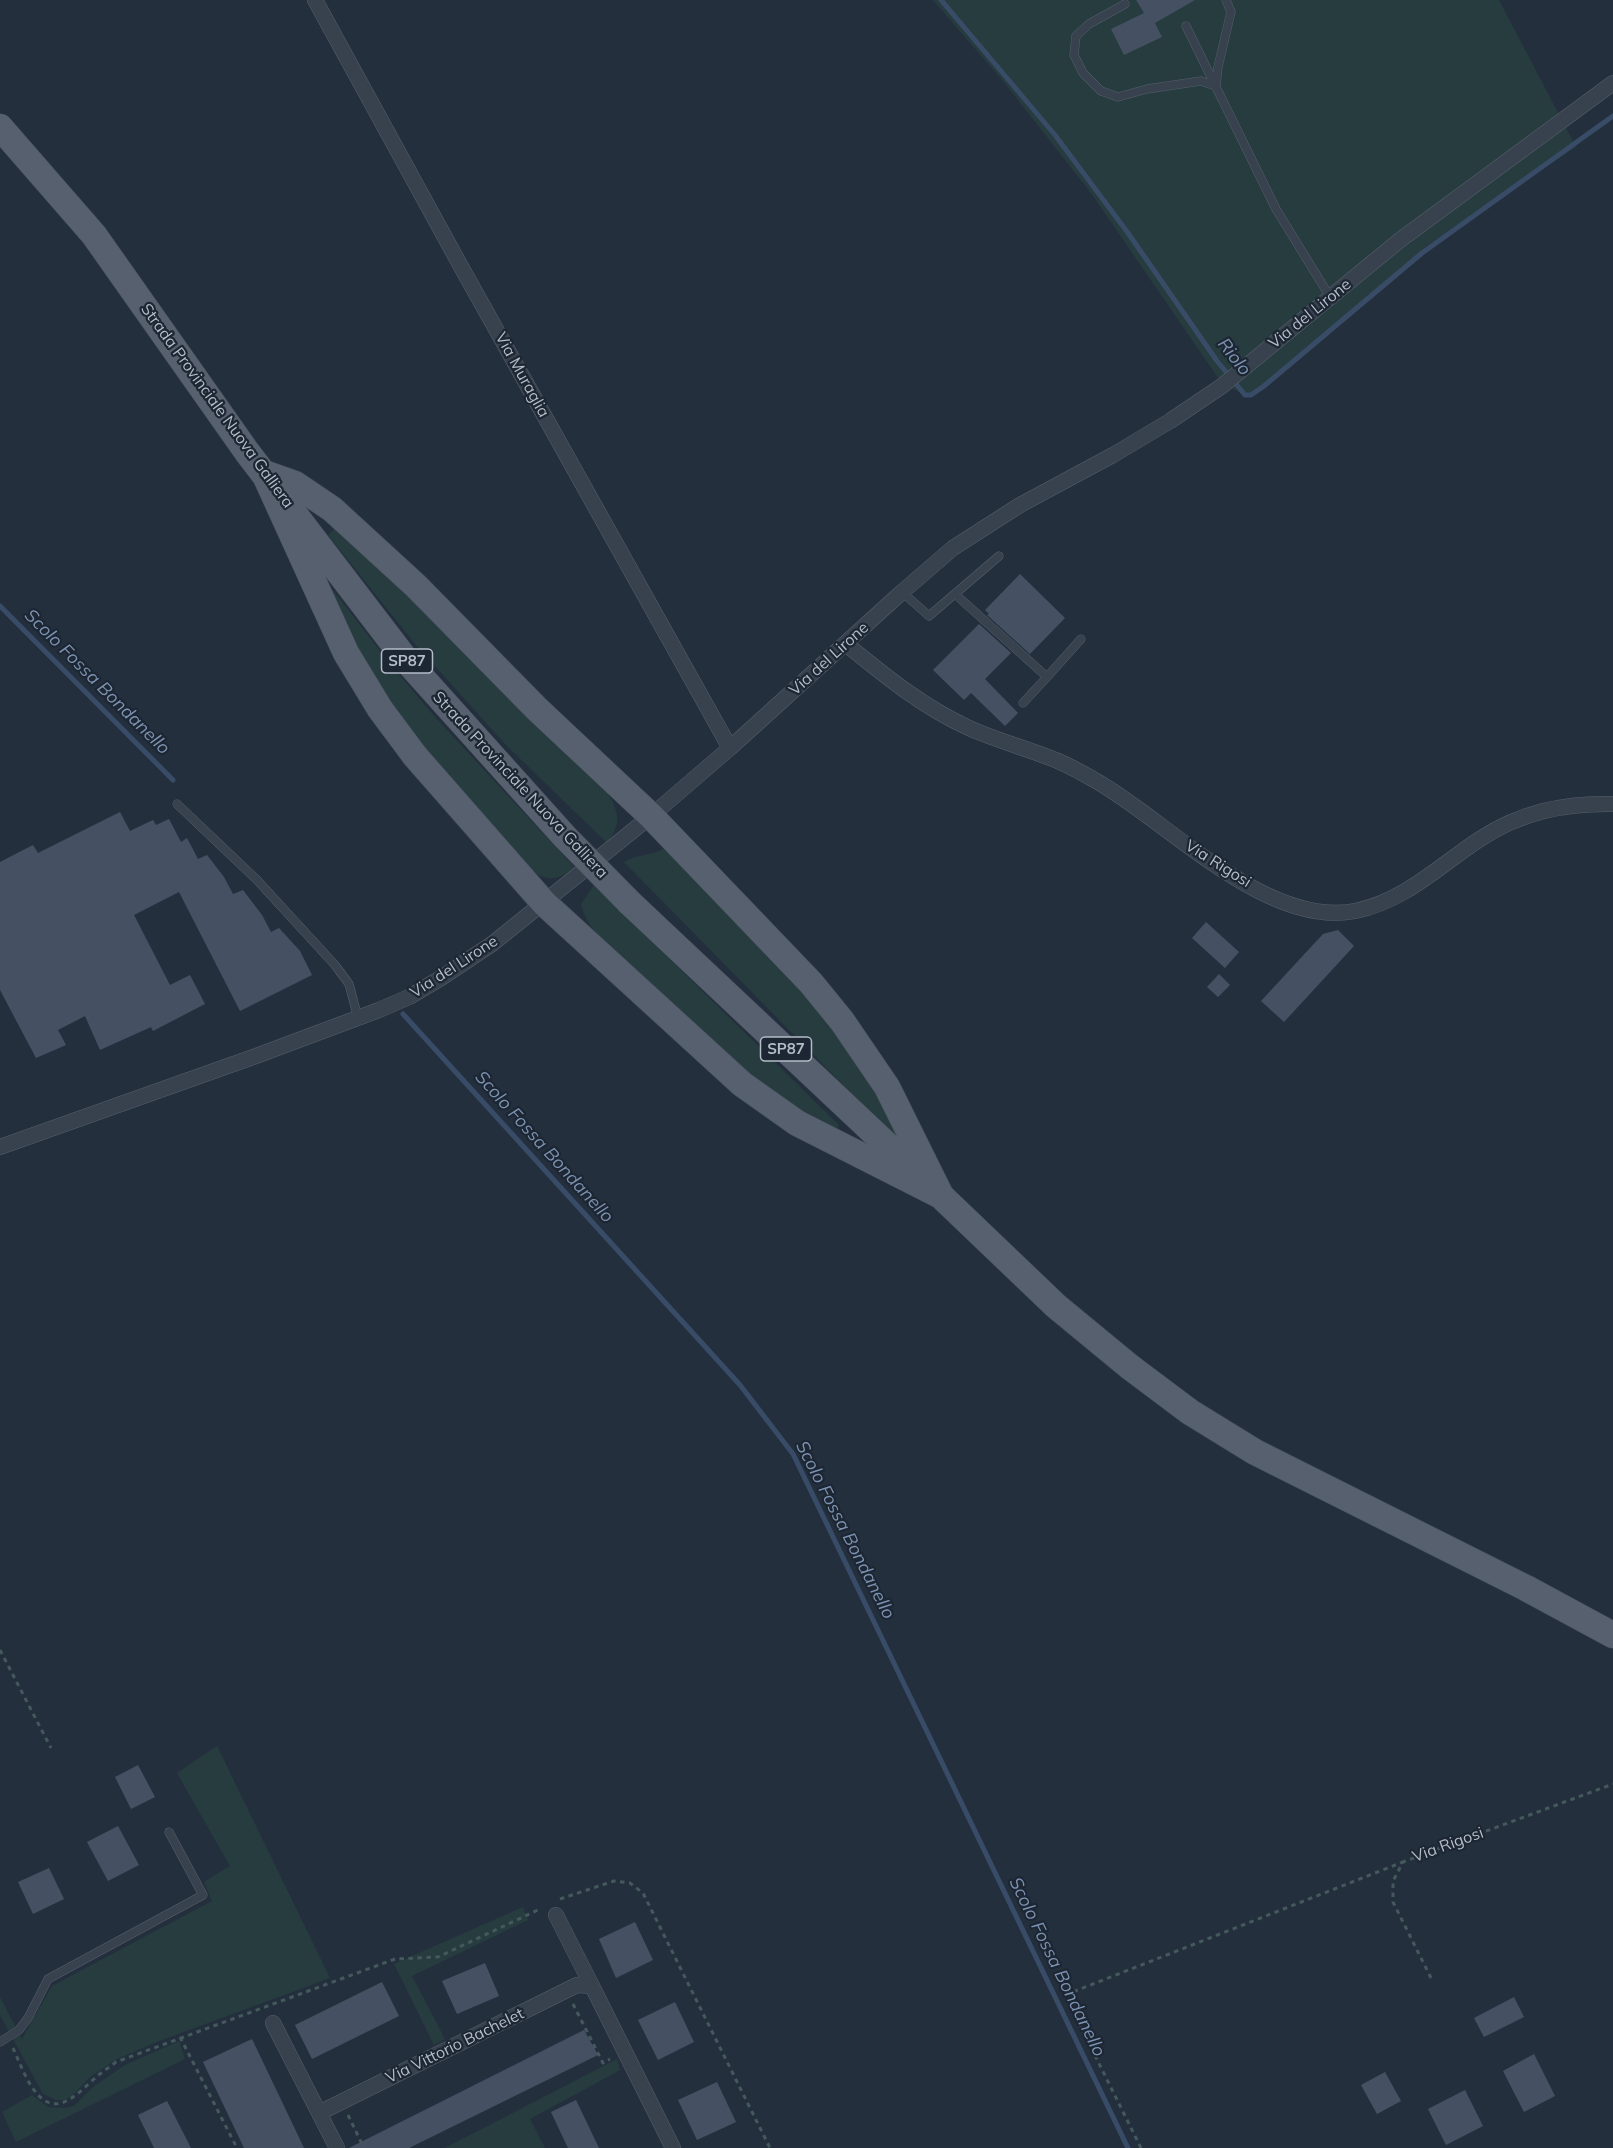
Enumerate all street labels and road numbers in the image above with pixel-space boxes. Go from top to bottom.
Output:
street label: Via del Lirone [1265,275,1355,353]
street label: Strada Provinciale Nuova Galliera [136,300,298,512]
street label: Via Muraglia [491,329,553,421]
street label: Via del Lirone [785,618,873,700]
road number: SP87 [382,649,432,673]
street label: Strada Provinciale Nuova Galliera [428,688,612,882]
street label: Via Rigosi [1181,836,1255,892]
street label: Via del Lirone [407,932,501,1002]
road number: SP87 [760,1037,812,1061]
street label: Via Rigosi [1410,1823,1486,1867]
street label: Via Vittorio Bachelet [383,2004,527,2088]

